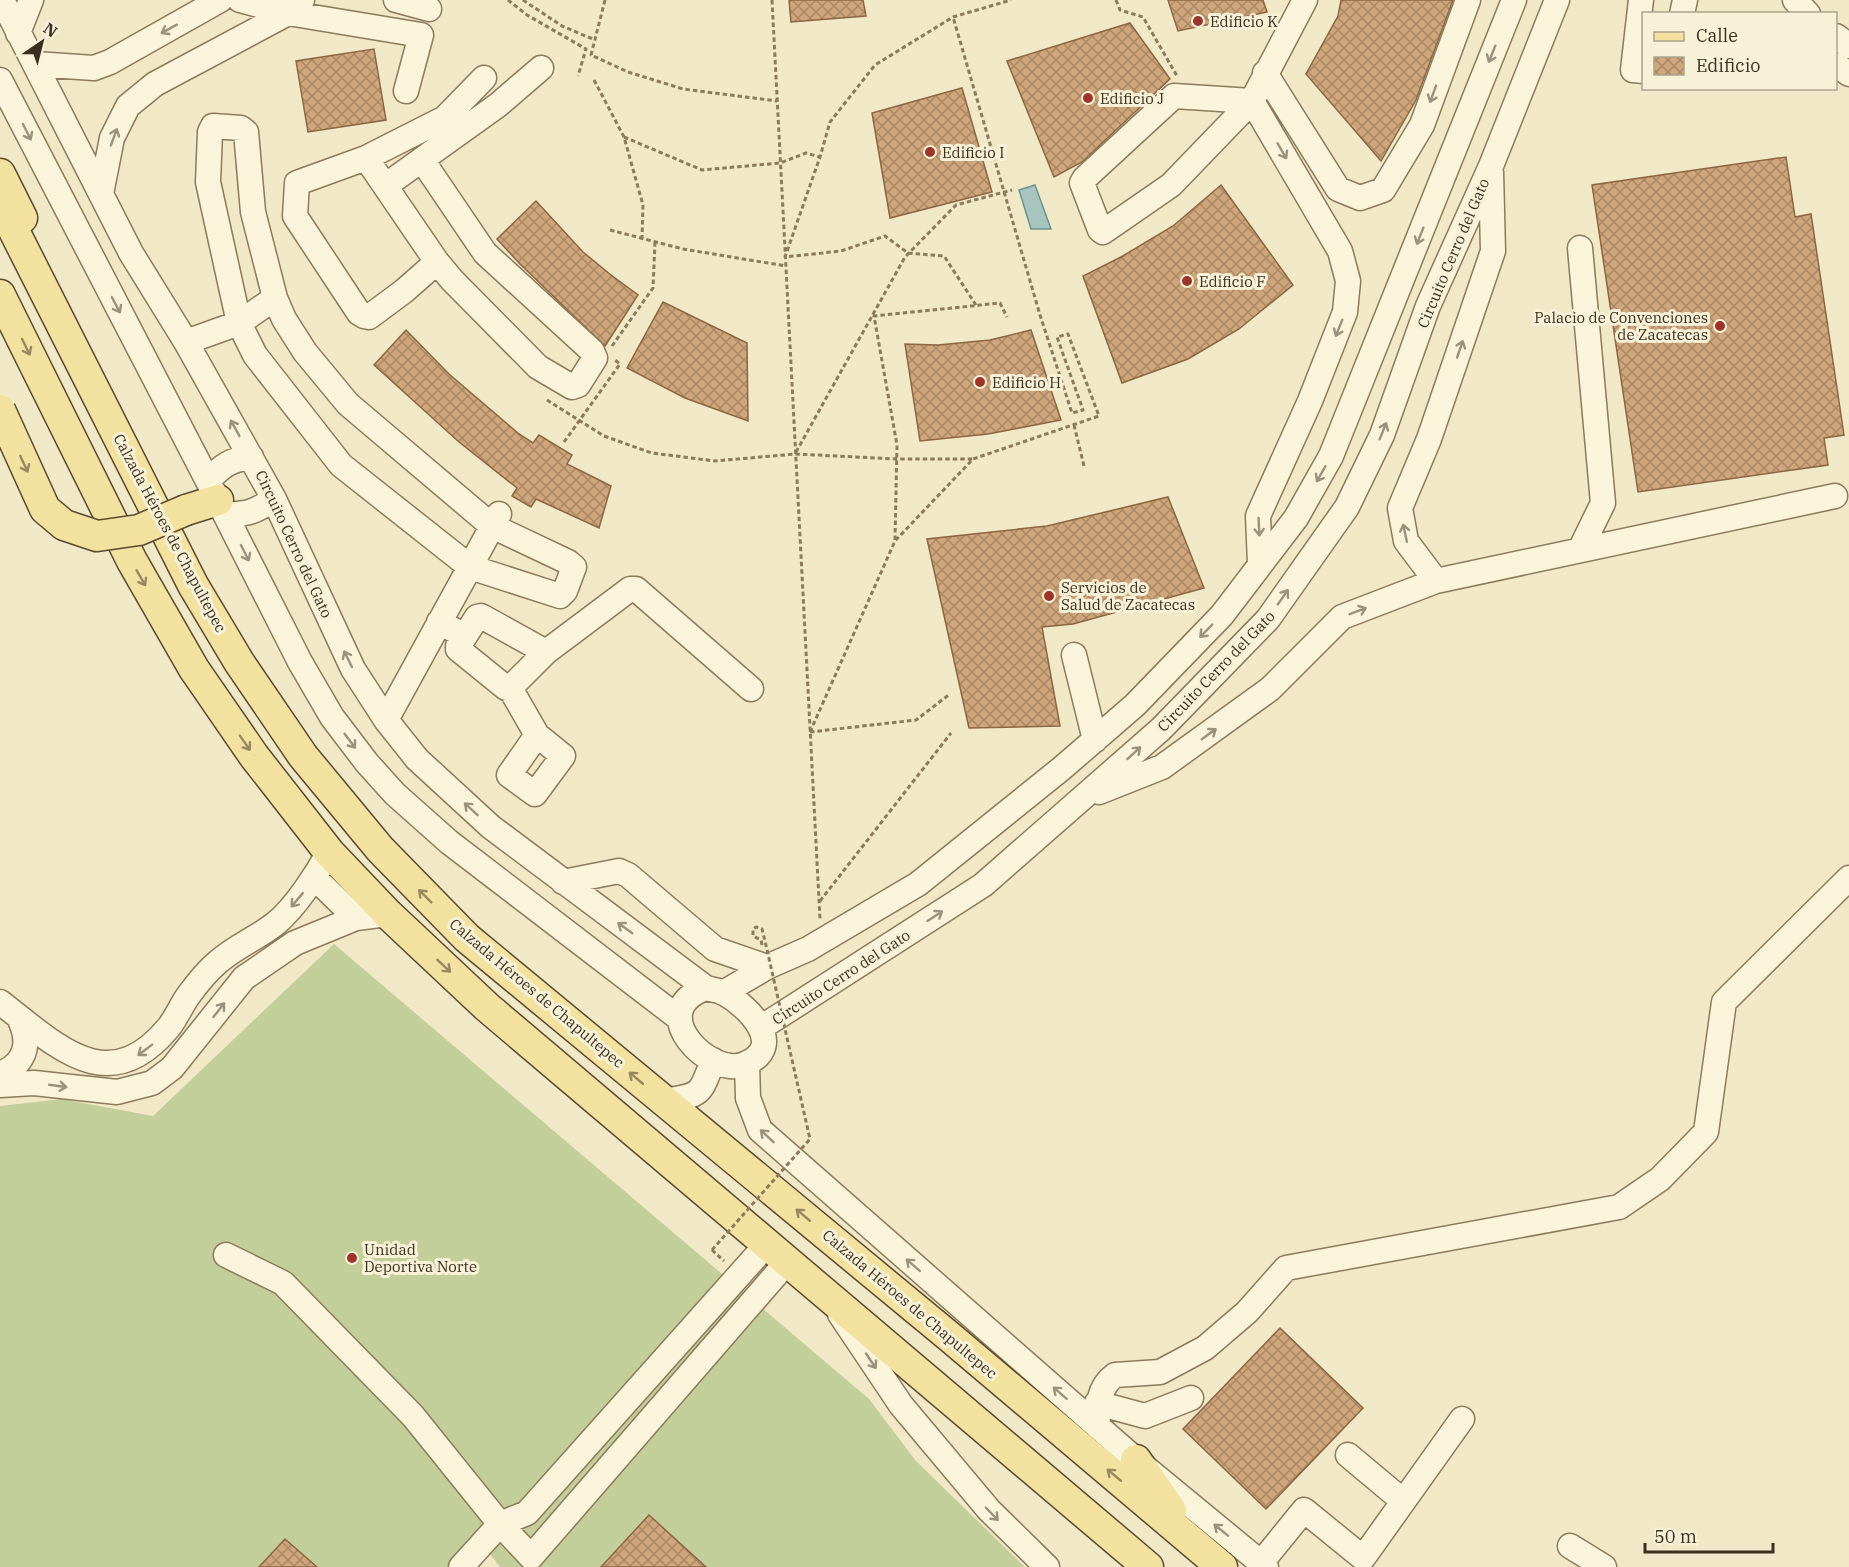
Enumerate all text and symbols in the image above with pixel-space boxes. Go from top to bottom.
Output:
north arrow [12,12,72,72]
place label: Edificio K [1210,12,1278,31]
legend [1642,12,1837,90]
marker: Edificio K [1191,14,1205,28]
text: N [40,18,62,42]
one-way arrow [161,23,178,35]
text: Calle [1696,24,1738,47]
one-way arrow [1486,45,1497,63]
text: Edificio [1696,54,1760,77]
one-way arrow [1427,84,1438,103]
place label: Edificio J [1100,89,1164,108]
marker: Edificio J [1081,91,1095,105]
one-way arrow [21,123,33,140]
one-way arrow [110,128,121,147]
one-way arrow [1276,142,1288,159]
place label: Edificio I [942,143,1004,162]
marker: Edificio I [923,145,937,159]
street label: Circuito Cerro del Gato [1413,175,1493,331]
one-way arrow [1414,226,1425,244]
place label: Edificio F [1199,272,1266,291]
marker: Edificio F [1180,274,1194,288]
one-way arrow [111,296,122,314]
place label: Palacio de Convenciones de Zacatecas [1534,308,1708,344]
one-way arrow [1333,318,1344,337]
marker: Palacio de Convenciones de Zacatecas [1713,319,1727,333]
one-way arrow [21,338,32,356]
one-way arrow [1455,340,1466,359]
place label: Edificio H [992,373,1061,392]
marker: Edificio H [973,375,987,389]
one-way arrow [229,420,241,437]
one-way arrow [1378,422,1389,440]
street label: Calzada Héroes de Chapultepec [109,430,231,636]
one-way arrow [19,455,30,473]
one-way arrow [1315,465,1327,482]
street label: Circuito Cerro del Gato [251,467,337,621]
one-way arrow [1253,517,1264,537]
one-way arrow [1399,523,1410,543]
one-way arrow [239,544,251,561]
one-way arrow [135,569,147,586]
place label: Servicios de Salud de Zacatecas [1061,578,1195,614]
marker: Servicios de Salud de Zacatecas [1042,589,1056,603]
one-way arrow [1277,590,1290,606]
one-way arrow [1348,604,1367,615]
street label: Circuito Cerro del Gato [1153,607,1279,735]
one-way arrow [1199,623,1214,638]
one-way arrow [342,651,354,669]
one-way arrow [1200,727,1216,740]
one-way arrow [344,733,357,749]
one-way arrow [239,734,251,750]
one-way arrow [1126,746,1141,760]
one-way arrow [464,802,479,816]
one-way arrow [418,888,433,903]
one-way arrow [290,892,303,908]
one-way arrow [926,910,943,922]
street label: Calzada Héroes de Chapultepec [446,914,628,1072]
one-way arrow [618,922,634,934]
street label: Circuito Cerro del Gato [768,925,914,1029]
one-way arrow [436,959,451,973]
one-way arrow [212,1002,225,1018]
one-way arrow [137,1043,153,1056]
one-way arrow [628,1071,644,1084]
one-way arrow [48,1080,68,1091]
one-way arrow [760,1129,775,1143]
one-way arrow [795,1209,811,1222]
street label: Calzada Héroes de Chapultepec [819,1225,1001,1383]
place label: Unidad Deportiva Norte [364,1240,477,1276]
marker: Unidad Deportiva Norte [345,1251,359,1265]
one-way arrow [906,1258,921,1272]
one-way arrow [866,1352,878,1369]
one-way arrow [1053,1386,1068,1400]
one-way arrow [1107,1468,1122,1482]
one-way arrow [985,1506,1000,1521]
scale bar [1645,1516,1772,1554]
one-way arrow [1214,1523,1229,1537]
text: 50 m [1654,1525,1697,1548]

